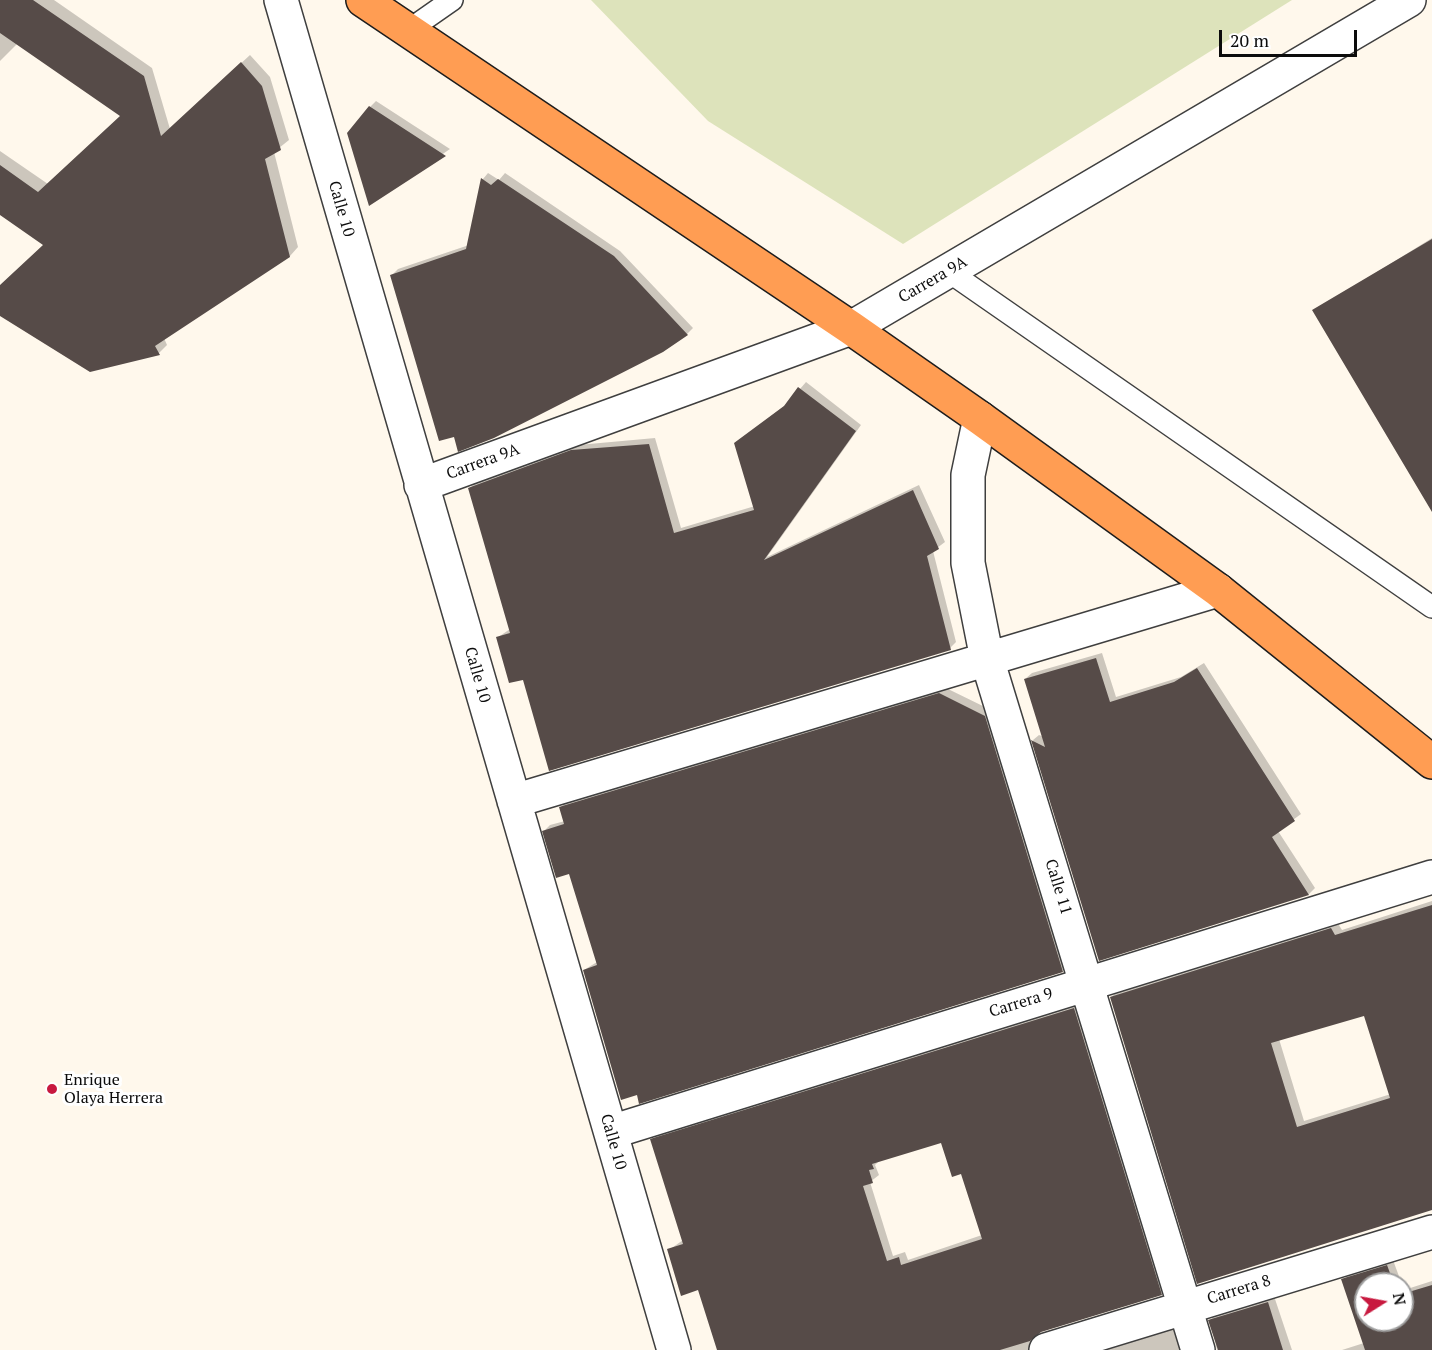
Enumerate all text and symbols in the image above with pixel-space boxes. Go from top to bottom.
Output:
scale bar [1222,18,1360,56]
text: 20 m [1230,28,1269,52]
street label: Calle 10 [324,179,358,239]
street label: Carrera 9A [895,253,971,307]
street label: Carrera 9A [444,440,522,484]
street label: Calle 10 [460,645,494,705]
street label: Calle 11 [1040,857,1076,917]
street label: Carrera 9 [987,984,1055,1022]
place label: Enrique Olaya Herrera [64,1070,163,1108]
marker: Enrique Olaya Herrera [45,1082,59,1096]
street label: Calle 10 [596,1112,630,1172]
street label: Carrera 8 [1205,1271,1273,1309]
north arrow [1354,1272,1414,1332]
text: N [1388,1291,1412,1307]

